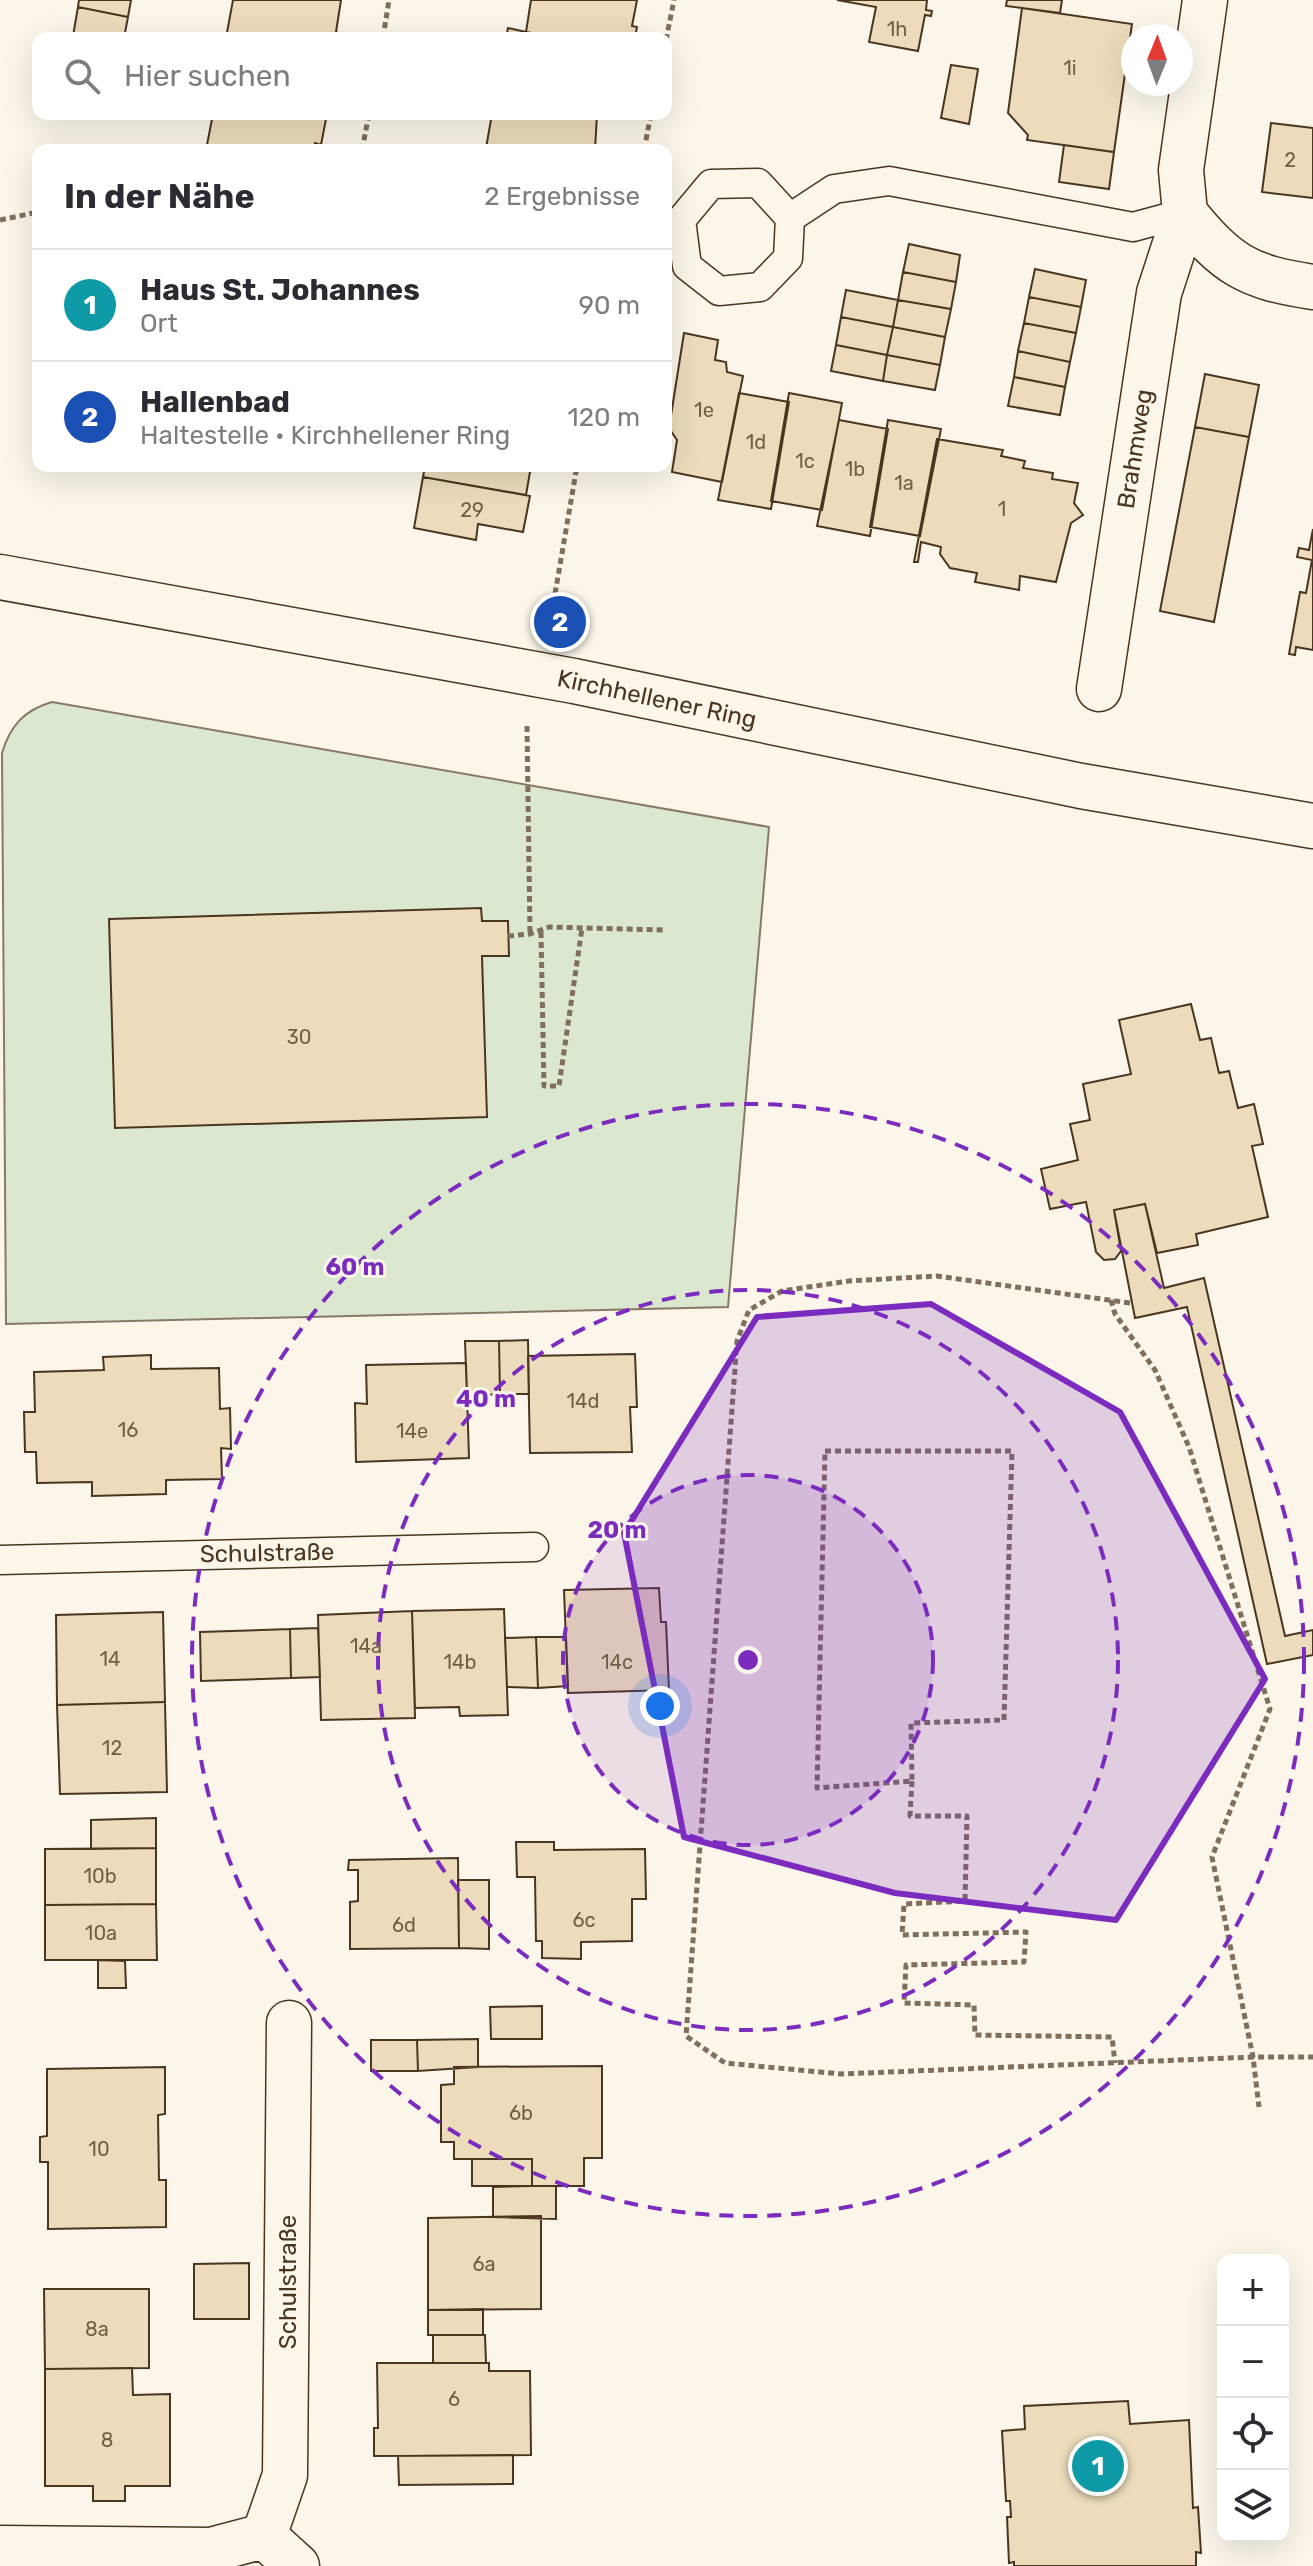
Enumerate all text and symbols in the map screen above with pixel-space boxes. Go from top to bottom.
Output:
house number: 1h [887,17,907,41]
north arrow [1121,24,1193,96]
search box [32,32,672,120]
icon: search [60,54,104,98]
house number: 1i [1063,56,1077,80]
text: Hier suchen [124,58,291,94]
house number: 2 [1284,148,1296,172]
text: In der Nähe [64,176,255,217]
text: 2 Ergebnisse [484,181,640,212]
text: Haus St. Johannes [140,272,420,308]
text: 1 [84,290,96,321]
text: 90 m [579,290,640,321]
text: Ort [140,308,178,339]
text: Hallenbad [140,384,290,420]
street label: Brahmweg [1112,387,1158,511]
house number: 1e [694,398,714,422]
text: 2 [82,402,98,433]
text: 120 m [568,402,640,433]
text: Haltestelle · Kirchhellener Ring [140,420,510,451]
house number: 1d [746,430,766,454]
house number: 1c [795,449,815,473]
house number: 1b [845,457,865,481]
house number: 1a [894,471,914,495]
house number: 1 [998,497,1006,521]
house number: 29 [460,498,484,522]
pin: 2 [534,592,586,652]
street label: Kirchhellener Ring [555,664,759,734]
house number: 30 [287,1025,311,1049]
text: 60 m [325,1253,385,1281]
text: 40 m [456,1385,516,1413]
house number: 14d [567,1389,599,1413]
house number: 16 [118,1418,138,1442]
house number: 14e [396,1419,428,1443]
text: 20 m [587,1516,647,1544]
street label: Schulstraße [200,1538,334,1568]
house number: 14a [350,1634,382,1658]
centre of rings [734,1646,762,1674]
house number: 14 [100,1647,120,1671]
house number: 14b [444,1650,476,1674]
house number: 14c [601,1650,633,1674]
your location [640,1686,680,1726]
house number: 12 [102,1736,122,1760]
house number: 10b [83,1864,117,1888]
house number: 6c [572,1908,596,1932]
house number: 6d [392,1913,416,1937]
house number: 10a [85,1921,117,1945]
house number: 6b [509,2101,533,2125]
house number: 10 [88,2137,110,2161]
street label: Schulstraße [274,2215,302,2349]
house number: 6a [472,2252,496,2276]
map controls [1217,2254,1289,2542]
button: + [1217,2254,1289,2326]
house number: 8a [85,2317,109,2341]
button: − [1217,2326,1289,2398]
house number: 6 [448,2387,460,2411]
button: locate [1217,2398,1289,2470]
house number: 8 [101,2428,113,2452]
pin: 1 [1072,2436,1124,2496]
button: layers [1217,2470,1289,2542]

